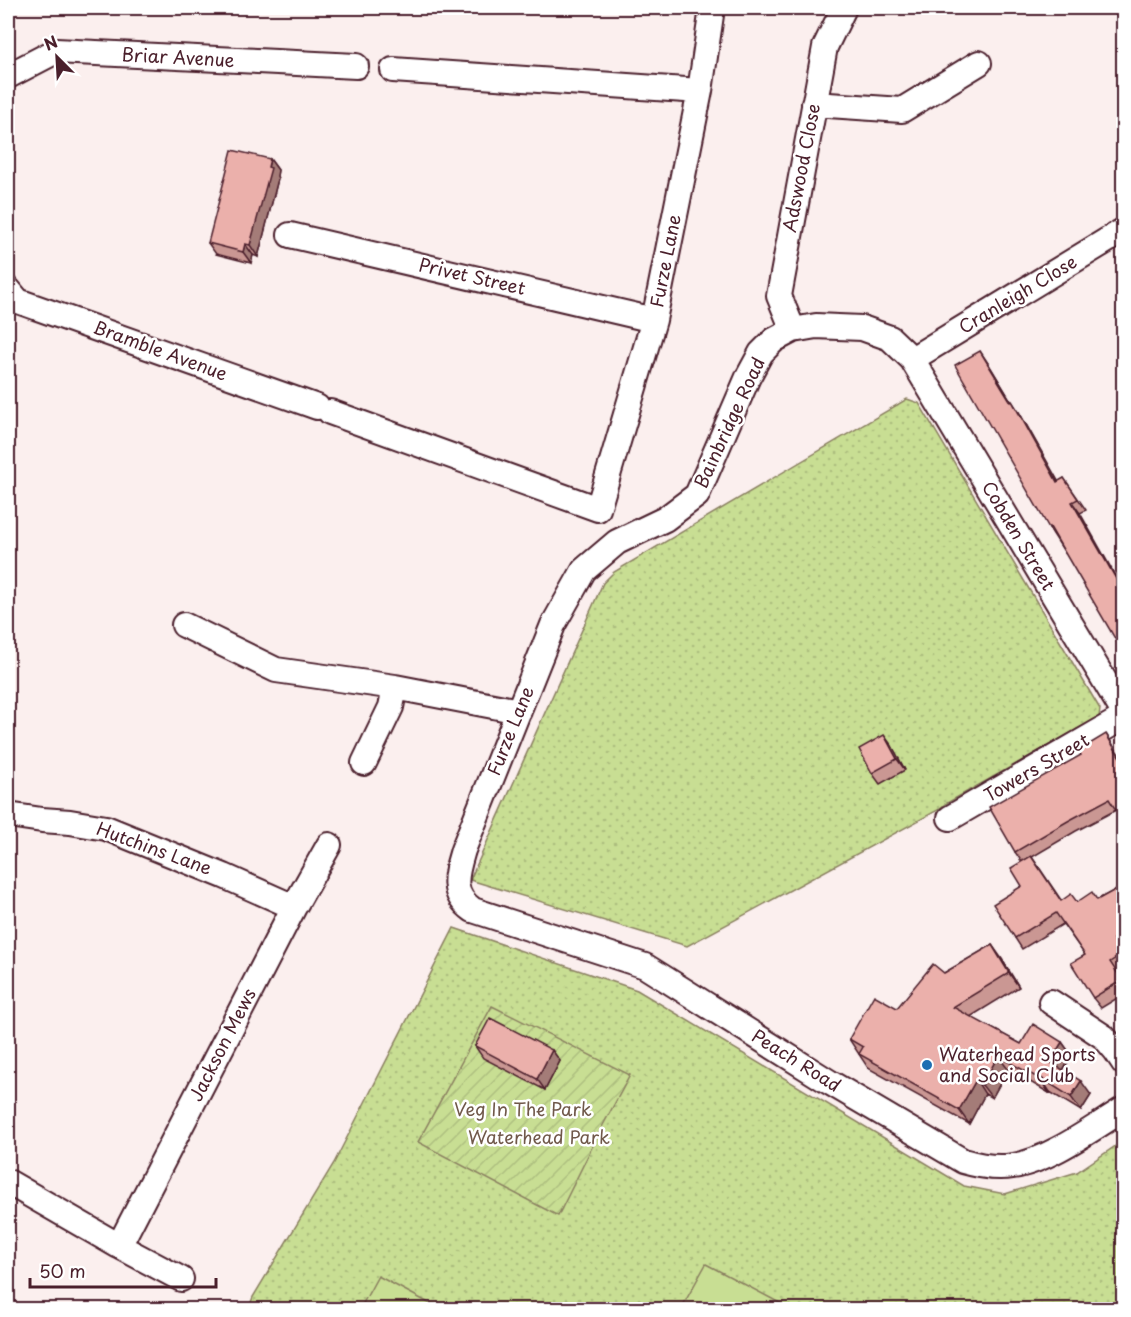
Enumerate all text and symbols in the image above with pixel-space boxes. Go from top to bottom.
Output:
north arrow [27,27,87,87]
text: N [40,29,61,56]
street label: Briar Avenue [121,40,235,73]
street label: Adswood Close [775,101,826,234]
street label: Furze Lane [642,212,687,310]
street label: Cranleigh Close [953,248,1082,340]
street label: Privet Street [416,250,528,301]
street label: Bramble Avenue [90,313,232,386]
street label: Bainbridge Road [686,352,771,492]
street label: Cobden Street [976,475,1063,595]
street label: Furze Lane [479,682,540,779]
street label: Towers Street [979,726,1094,808]
street label: Hutchins Lane [93,814,216,881]
street label: Jackson Mews [182,983,262,1106]
street label: Peach Road [747,1022,847,1098]
place label: Waterhead Sports and Social Club [939,1040,1096,1088]
marker: Waterhead Sports and Social Club [920,1058,934,1072]
park label: Veg In The Park [454,1095,592,1122]
park label: Waterhead Park [468,1123,610,1150]
scale bar [30,1251,216,1289]
text: 50 m [39,1257,86,1284]

